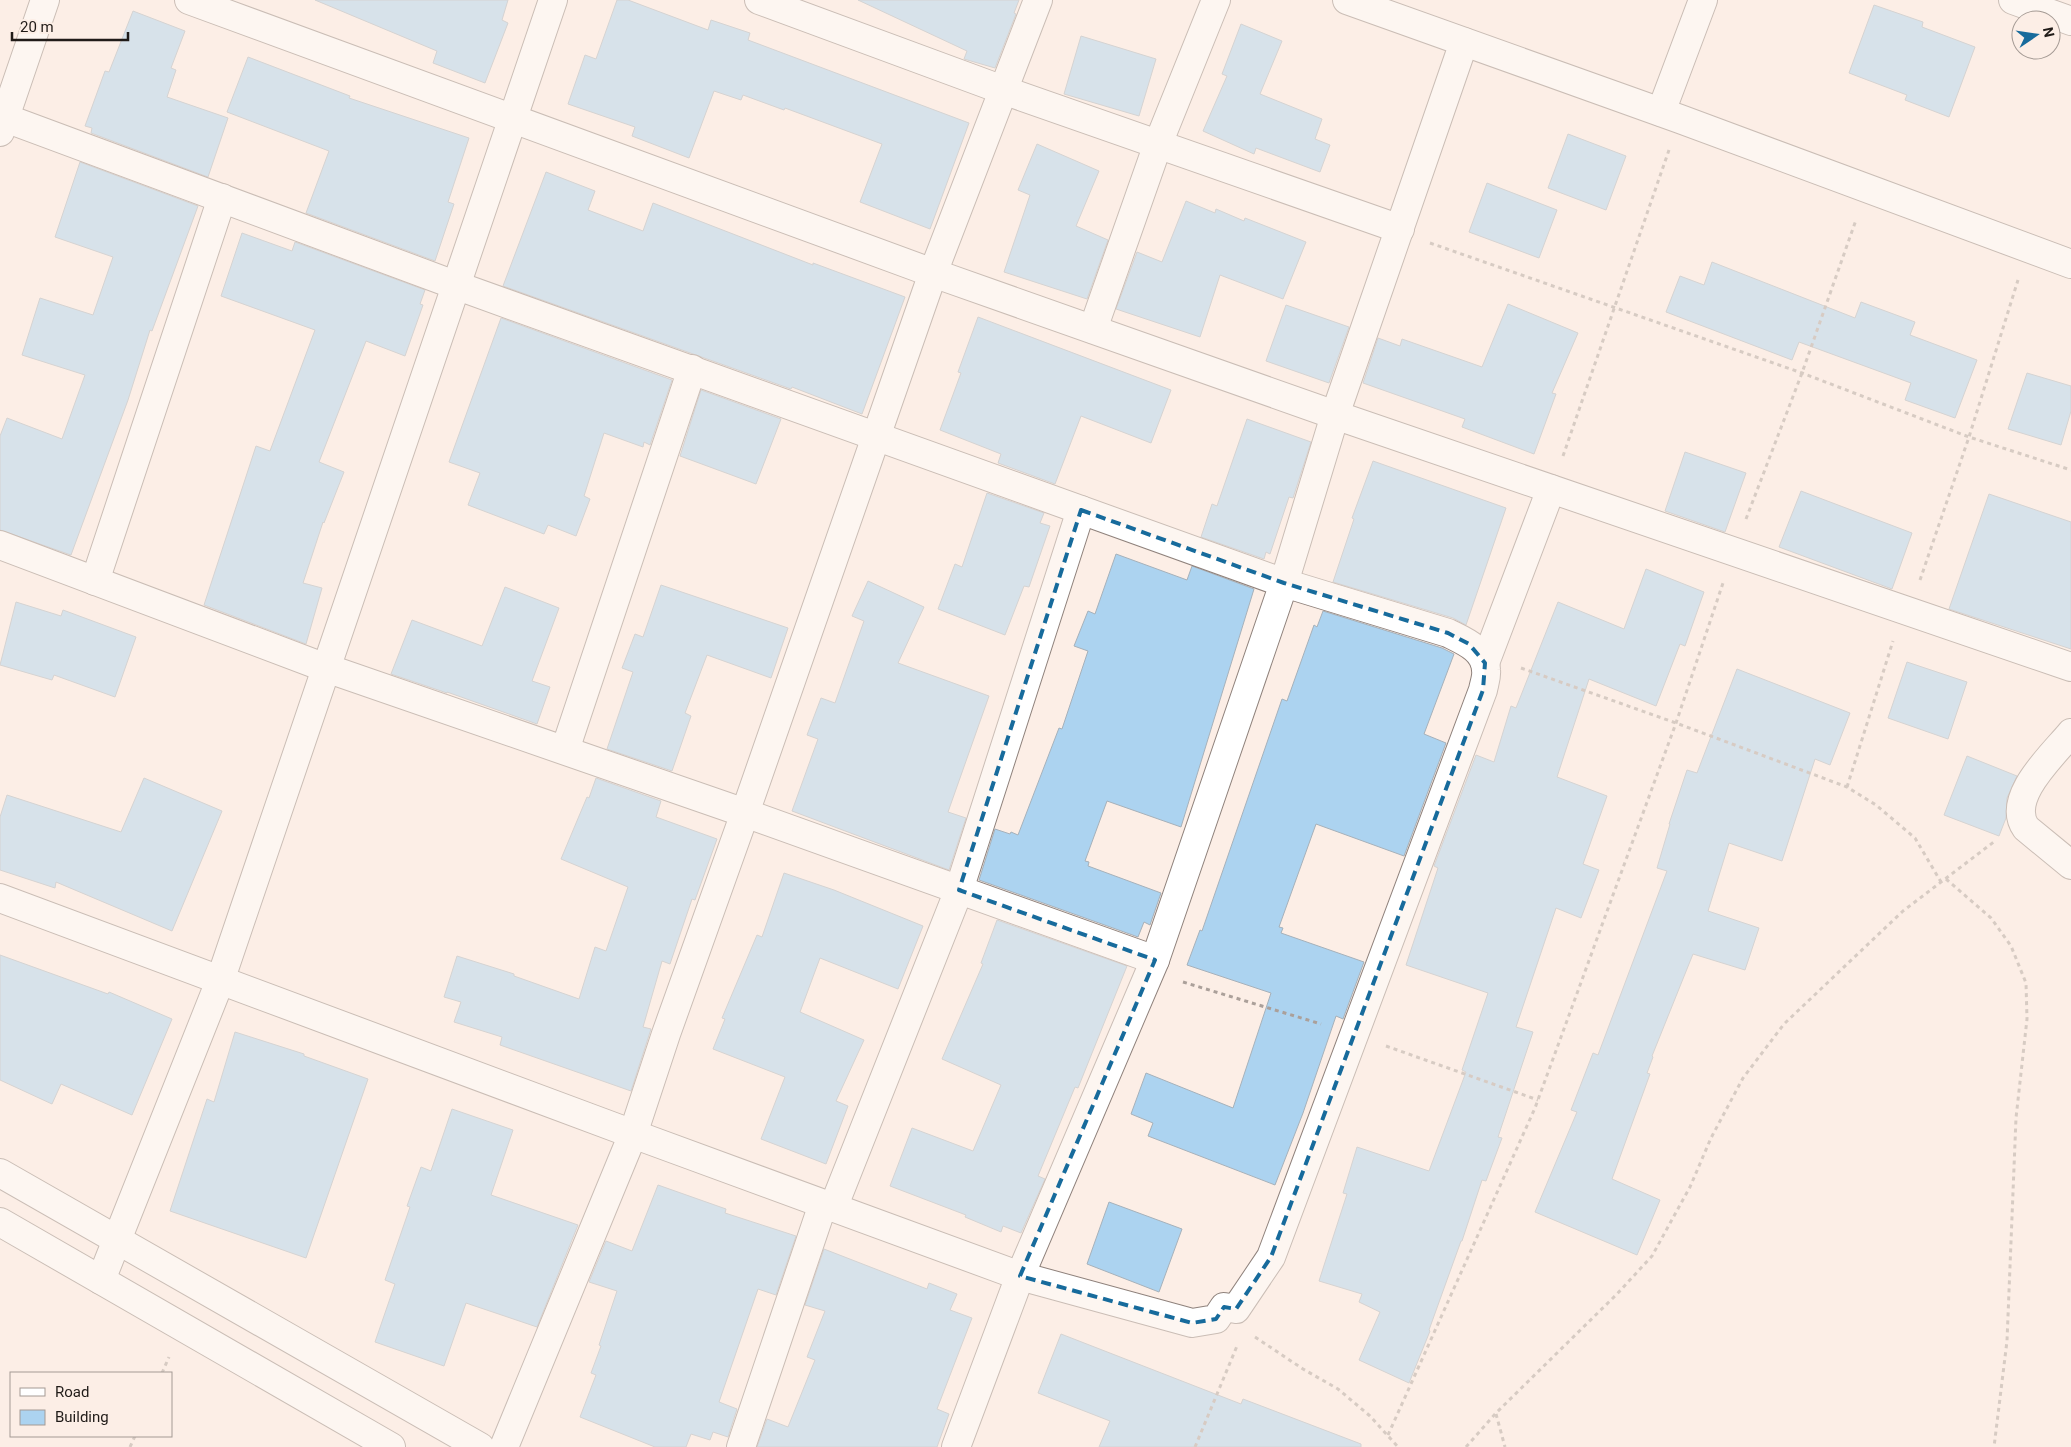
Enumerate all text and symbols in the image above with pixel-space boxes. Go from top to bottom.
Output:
scale bar [12,10,129,42]
north arrow [2011,10,2061,60]
text: 20 m [20,18,54,36]
text: N [2040,25,2058,39]
legend [10,1372,172,1437]
text: Road [55,1383,89,1401]
text: Building [55,1408,109,1426]

